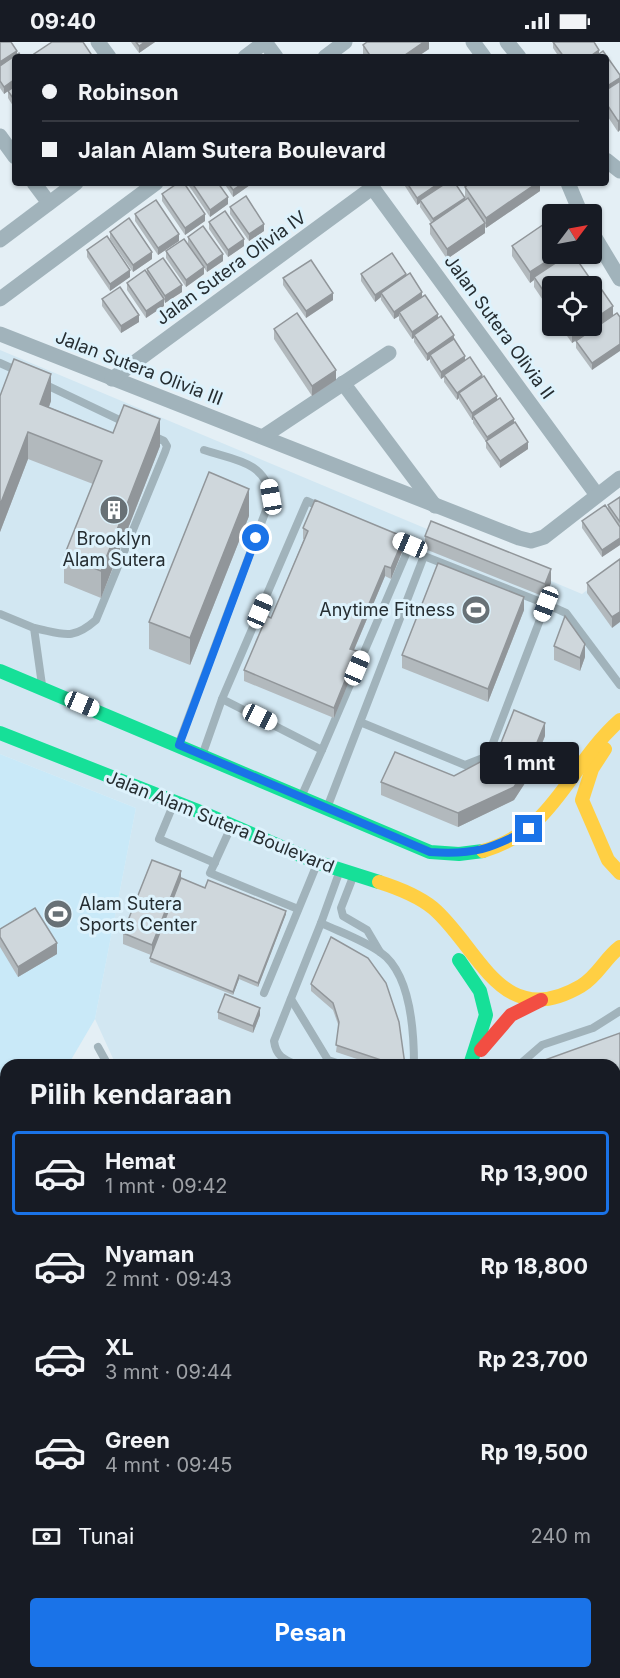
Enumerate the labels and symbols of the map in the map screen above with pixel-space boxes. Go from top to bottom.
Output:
north arrow [542,204,602,264]
street label: Jalan Sutera Olivia IV [152,206,310,329]
street label: Jalan Sutera Olivia II [440,251,559,403]
street label: Jalan Sutera Olivia III [53,326,226,409]
car [259,478,283,516]
building icon: Brooklyn Alam Sutera [98,494,130,526]
route start [242,524,269,551]
place label: Brooklyn Alam Sutera [63,528,166,570]
car [390,530,430,560]
car [531,584,561,624]
car [245,591,275,631]
sports icon: Anytime Fitness [460,594,492,626]
place label: Anytime Fitness [319,599,455,620]
car [342,648,372,688]
car [62,689,102,719]
car [240,701,280,733]
callout: 1 mnt [480,742,578,784]
street label: Jalan Alam Sutera Boulevard [103,766,337,877]
route end [515,815,542,842]
place label: Alam Sutera Sports Center [79,893,197,935]
sports icon: Alam Sutera Sports Center [42,898,74,930]

